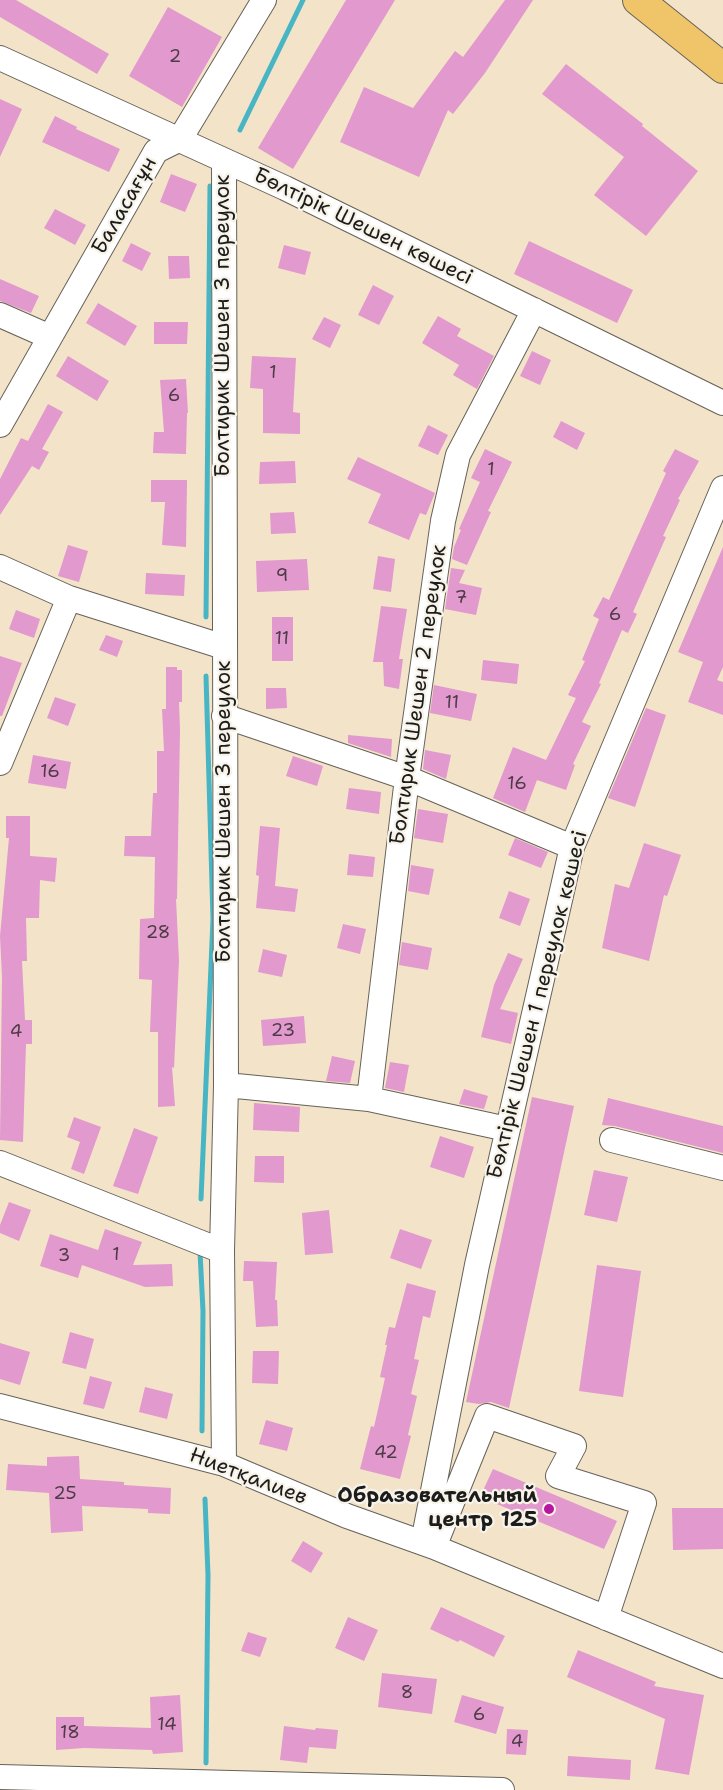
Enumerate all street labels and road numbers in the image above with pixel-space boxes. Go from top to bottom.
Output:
street label: Баласағұн [87,153,163,259]
street label: Бөлтірік Шешен көшесі [249,163,477,291]
street label: Болтирик Шешен 3 переулок [211,175,237,477]
street label: Болтирик Шешен 2 переулок [385,543,453,847]
street label: Болтирик Шешен 3 переулок [212,661,238,963]
street label: Бөлтірік Шешен 1 переулок көшесі [482,828,594,1182]
street label: Ниетқалиев [186,1443,310,1511]

